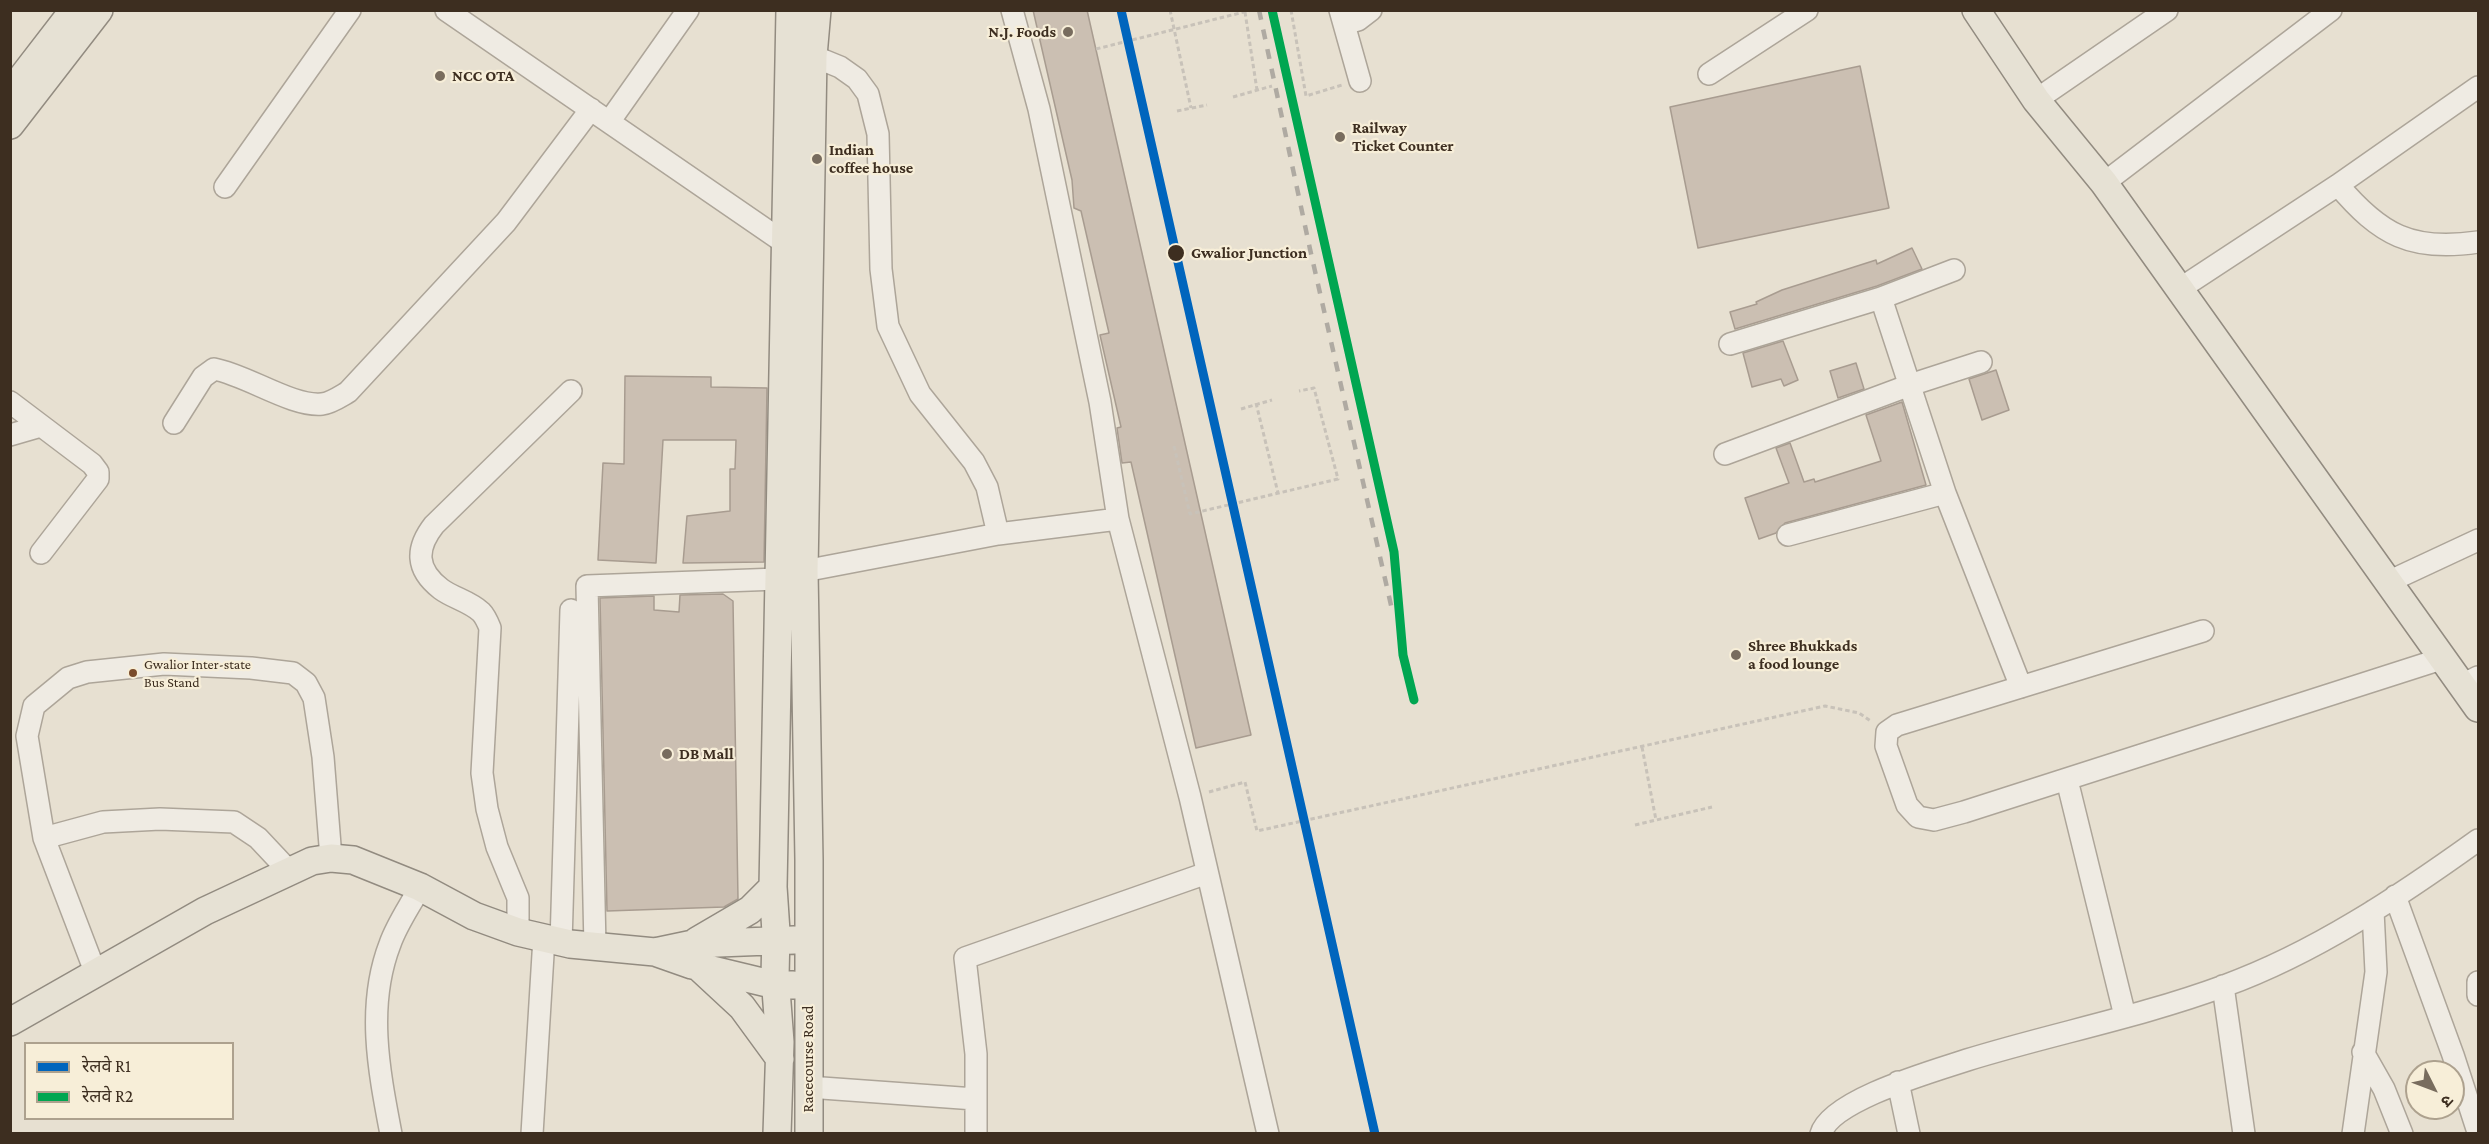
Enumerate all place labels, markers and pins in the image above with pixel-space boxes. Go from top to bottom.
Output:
place label: N.J. Foods [988,22,1056,42]
marker: N.J. Foods [1061,25,1075,39]
place label: NCC OTA [452,66,514,86]
marker: NCC OTA [433,69,447,83]
place label: Railway Ticket Counter [1352,118,1454,156]
marker: Railway Ticket Counter [1333,130,1347,144]
place label: Indian coffee house [829,140,913,178]
marker: Indian coffee house [810,152,824,166]
marker: Gwalior Junction [1166,243,1186,263]
place label: Gwalior Junction [1191,243,1307,263]
place label: Shree Bhukkads a food lounge [1748,636,1857,674]
marker: Shree Bhukkads a food lounge [1729,648,1743,662]
place label: Gwalior Inter-state Bus Stand [144,657,251,690]
marker: Gwalior Inter-state Bus Stand [127,667,139,679]
place label: DB Mall [679,744,734,764]
marker: DB Mall [660,747,674,761]

